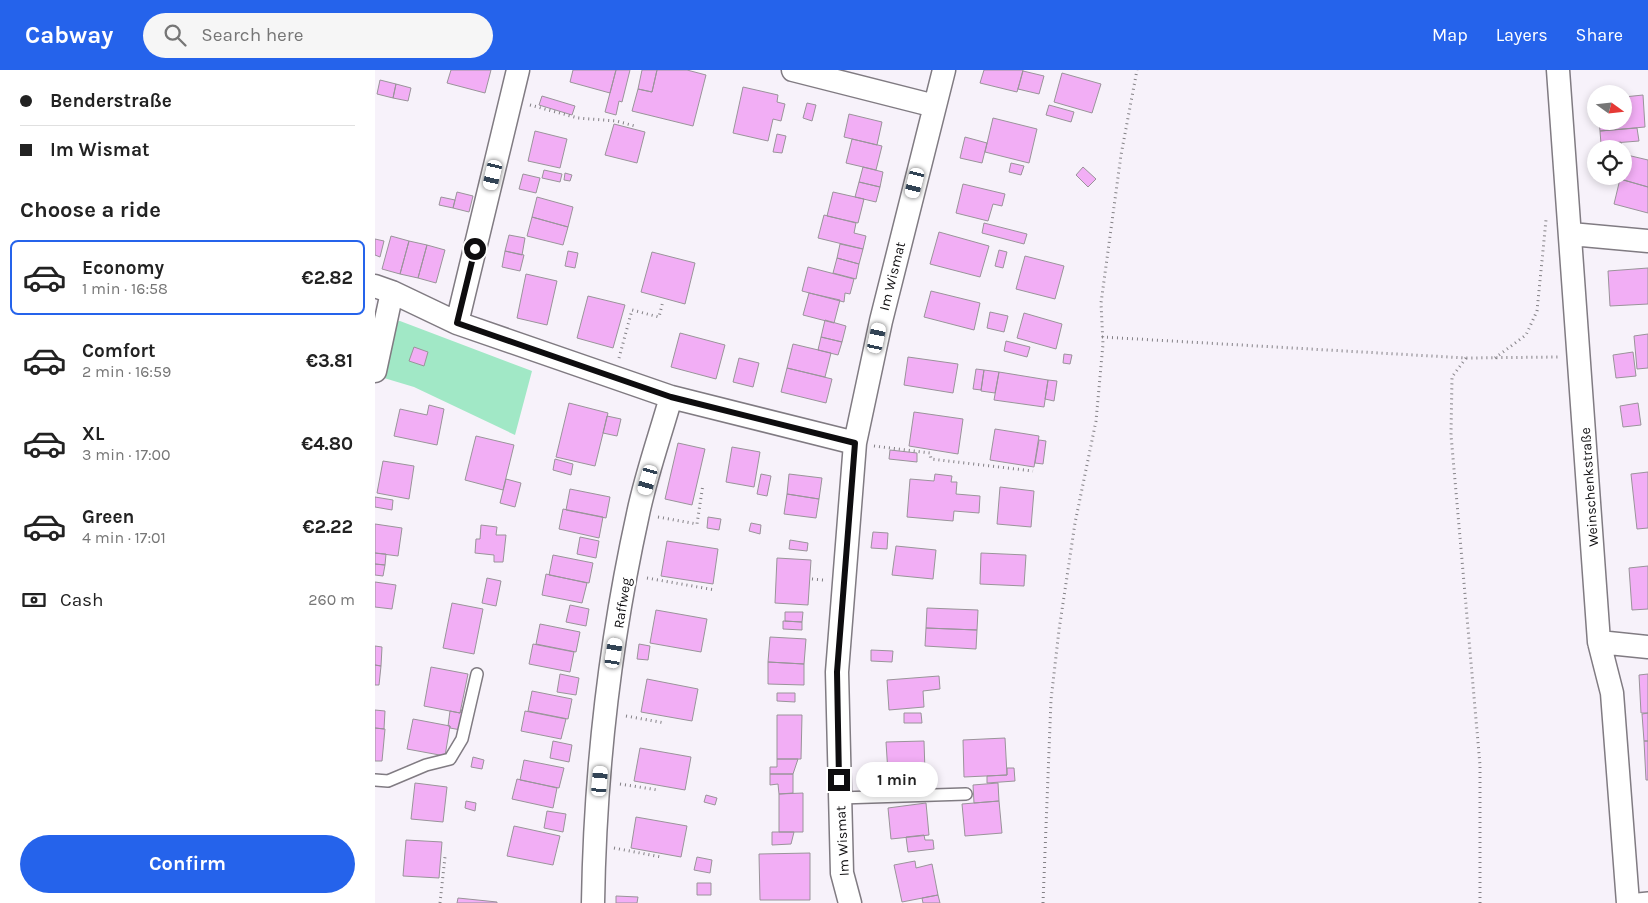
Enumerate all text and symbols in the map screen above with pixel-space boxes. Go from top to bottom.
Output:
search box [143,13,493,58]
text: Cabway [25,21,113,49]
icon: search [161,21,189,49]
text: Search here [201,24,304,46]
text: Map [1432,24,1468,46]
text: Layers [1496,24,1548,46]
text: Share [1576,24,1623,46]
north arrow [1587,85,1633,130]
map controls [1587,85,1632,185]
text: Benderstraße [50,90,172,112]
text: Im Wismat [50,139,150,161]
button: locate [1587,140,1632,185]
car [482,159,503,191]
car [904,167,925,199]
text: Choose a ride [20,197,161,223]
route start [464,238,486,260]
street label: Im Wismat [876,240,909,312]
icon: car [22,255,67,300]
text: Economy [82,257,164,279]
text: €2.82 [302,267,353,289]
text: 1 min · 16:58 [82,279,168,298]
car [866,322,887,354]
icon: car [22,338,67,383]
text: Comfort [82,340,156,362]
text: €3.81 [306,350,353,372]
text: 2 min · 16:59 [82,362,171,381]
icon: car [22,421,67,466]
text: XL [82,423,104,445]
street label: Weinschenkstraße [1577,427,1602,547]
text: €4.80 [301,433,353,455]
text: 3 min · 17:00 [82,445,171,464]
car [636,464,659,496]
icon: car [22,504,67,549]
text: Green [82,506,134,528]
text: €2.22 [302,516,353,538]
text: 4 min · 17:01 [82,528,166,547]
street label: Raffweg [610,576,635,630]
icon: cash [20,586,48,614]
text: Cash [60,589,104,611]
text: 260 m [308,590,355,609]
car [604,637,623,669]
callout: 1 min [857,762,939,798]
car [591,765,608,797]
route end [828,769,850,791]
text: 1 min [877,770,917,789]
street label: Im Wismat [832,805,853,877]
button: Confirm [20,835,355,893]

